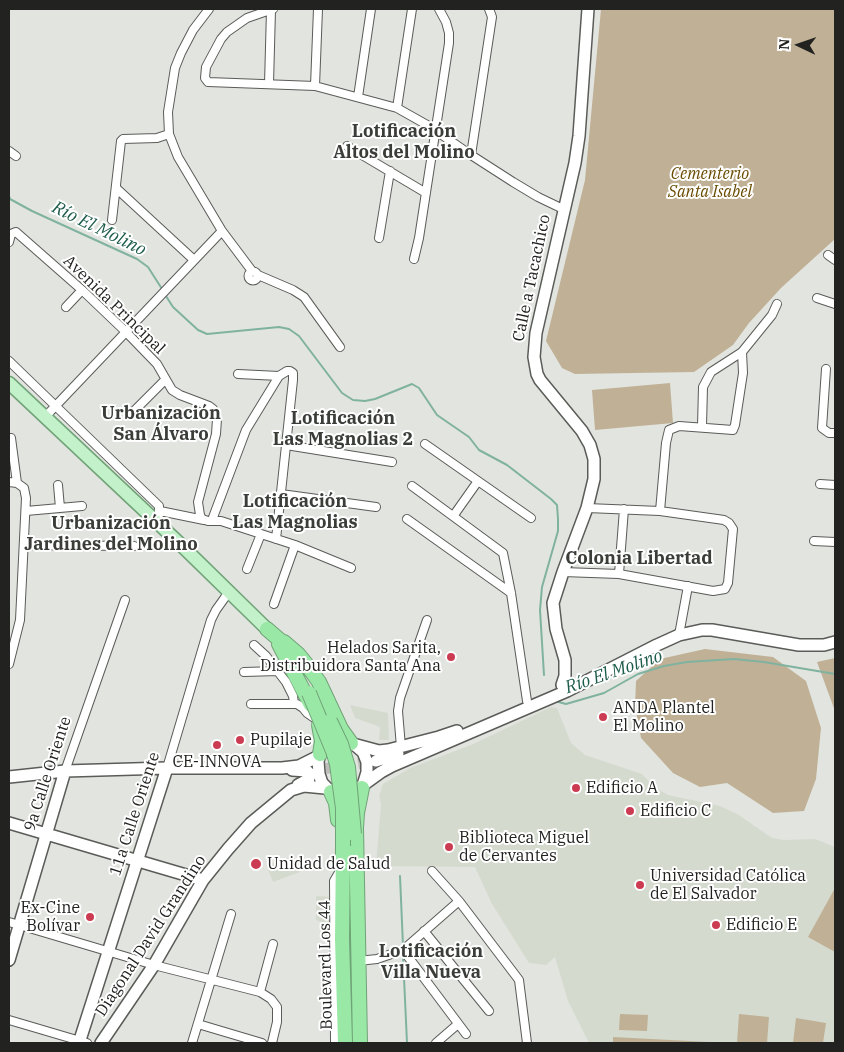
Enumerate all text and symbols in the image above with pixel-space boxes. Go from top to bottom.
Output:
north arrow [774,20,824,70]
text: N [775,38,793,50]
district label: Lotificación Altos del Molino [333,121,475,163]
park label: Cementerio Santa Isabel [668,164,752,202]
water label: Río El Molino [49,197,149,261]
street label: Calle a Tacachico [509,213,555,343]
street label: Avenida Principal [59,252,169,358]
district label: Urbanización San Álvaro [101,403,221,446]
district label: Lotificación Las Magnolias 2 [273,408,413,450]
district label: Lotificación Las Magnolias [232,491,358,534]
district label: Urbanización Jardines del Molino [24,513,198,556]
district label: Colonia Libertad [565,548,713,570]
place label: Helados Sarita, Distribuidora Santa Ana [260,638,441,676]
water label: Río El Molino [562,645,666,699]
marker: Helados Sarita, Distribuidora Santa Ana [445,651,457,663]
place label: ANDA Plantel El Molino [613,698,715,736]
marker: ANDA Plantel El Molino [597,711,609,723]
street label: 9a Calle Oriente [20,714,76,834]
place label: Pupilaje [250,730,312,750]
marker: Pupilaje [234,734,246,746]
marker: CE-INNOVA [211,739,223,751]
street label: 11a Calle Oriente [106,750,164,878]
place label: CE-INNOVA [173,752,261,772]
place label: Edificio A [586,778,658,798]
marker: Edificio A [570,782,582,794]
place label: Edificio C [640,801,711,821]
marker: Edificio C [624,805,636,817]
place label: Biblioteca Miguel de Cervantes [459,828,589,866]
marker: Biblioteca Miguel de Cervantes [443,841,455,853]
street label: Diagonal David Grandino [92,852,210,1020]
place label: Unidad de Salud [267,854,391,874]
marker: Unidad de Salud [249,857,263,871]
place label: Universidad Católica de El Salvador [650,866,806,904]
marker: Universidad Católica de El Salvador [634,879,646,891]
place label: Ex-Cine Bolívar [20,898,80,936]
street label: Boulevard Los 44 [315,900,337,1030]
marker: Ex-Cine Bolívar [84,911,96,923]
place label: Edificio E [726,915,797,935]
marker: Edificio E [710,919,722,931]
district label: Lotificación Villa Nueva [379,941,483,984]

